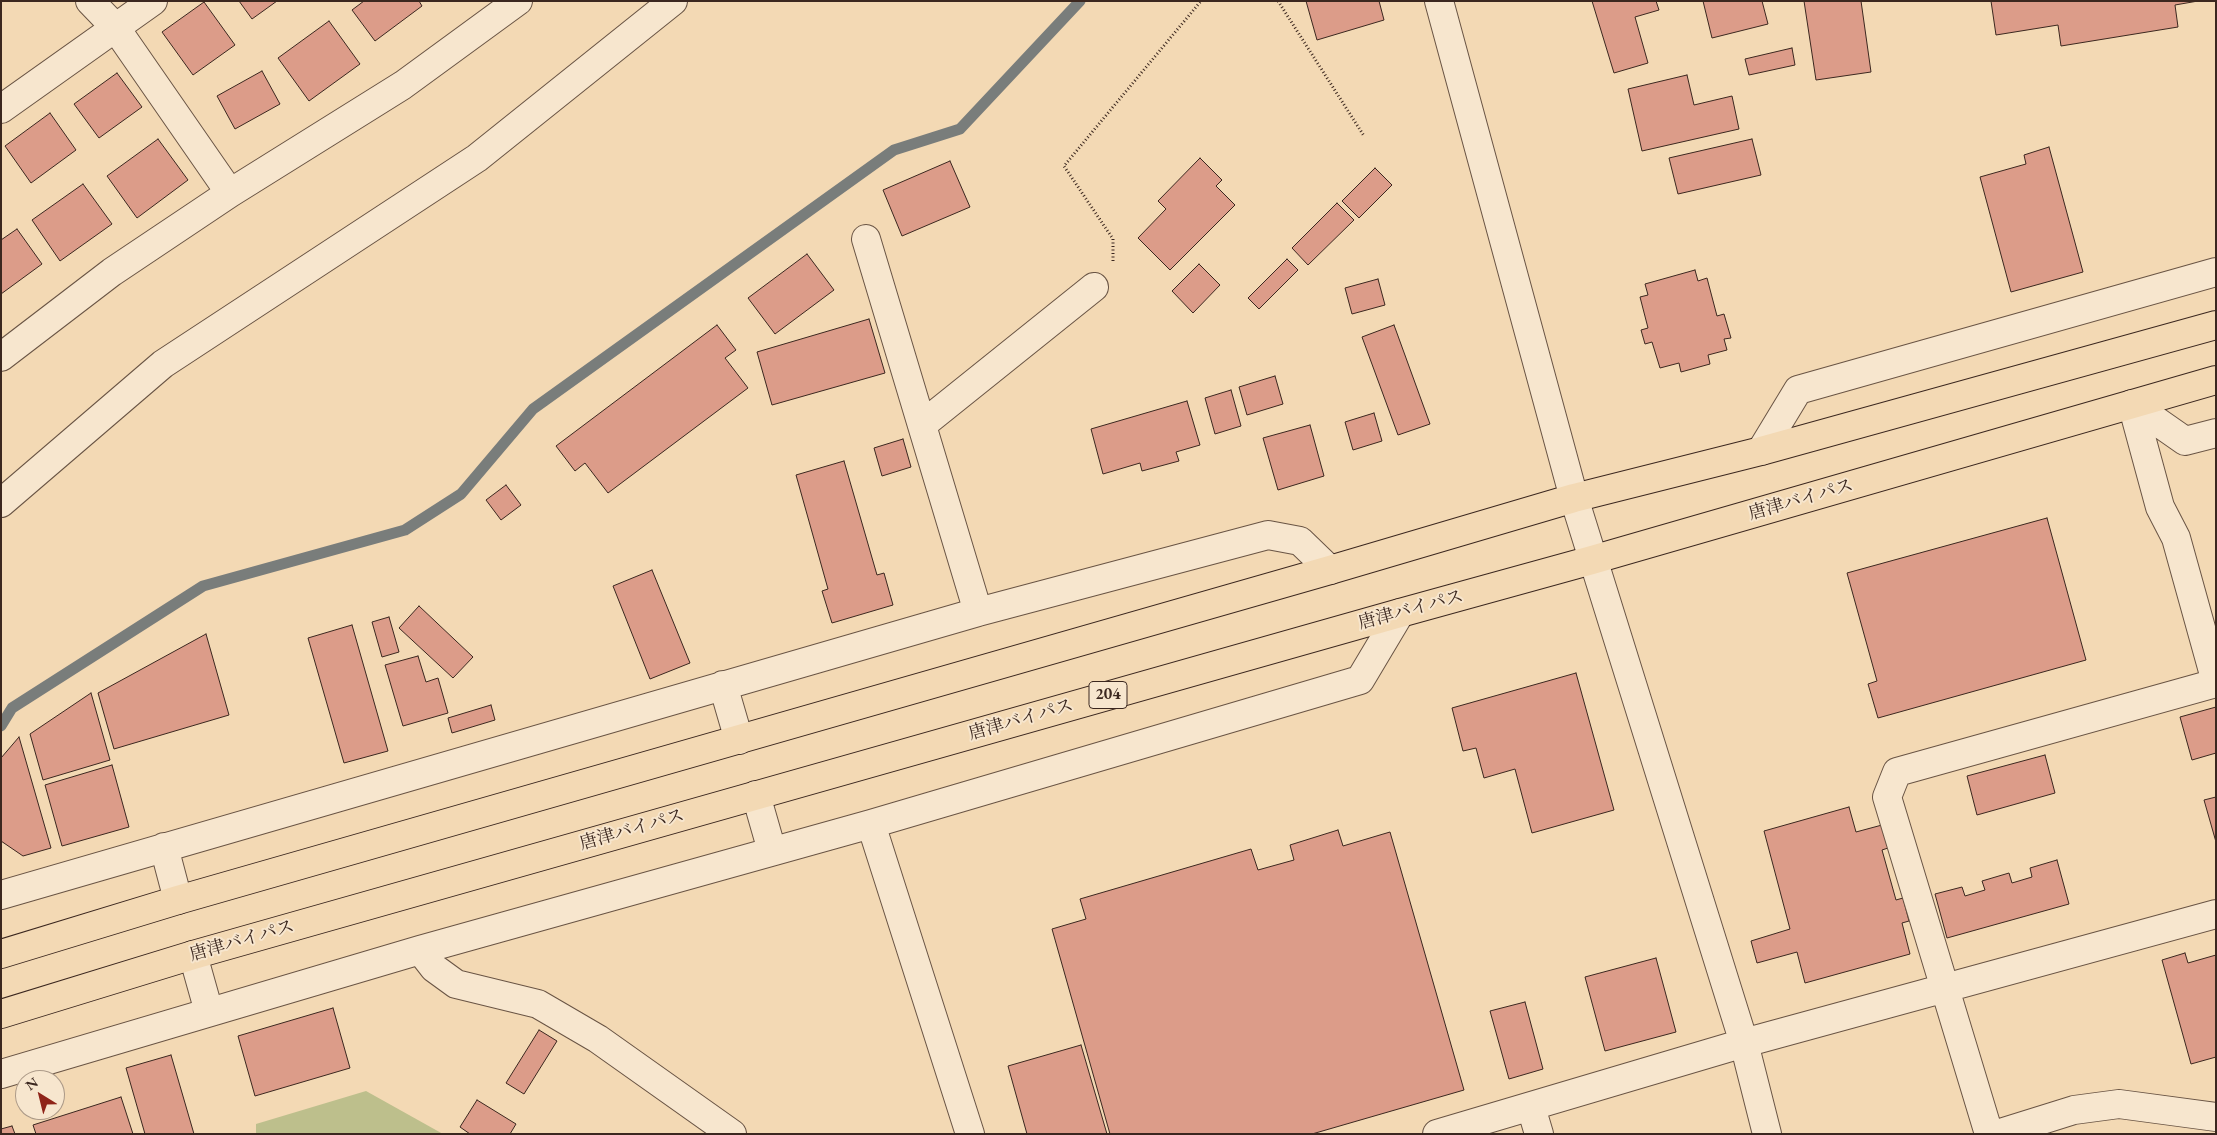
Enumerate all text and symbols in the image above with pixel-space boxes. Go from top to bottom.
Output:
street label: 唐津バイパス [1746,475,1856,525]
street label: 唐津バイパス [1356,586,1466,634]
road number: 204 [1089,682,1127,708]
street label: 唐津バイパス [966,695,1076,745]
street label: 唐津バイパス [577,805,687,855]
street label: 唐津バイパス [187,916,297,966]
north arrow [15,1070,65,1120]
text: N [22,1073,42,1094]

